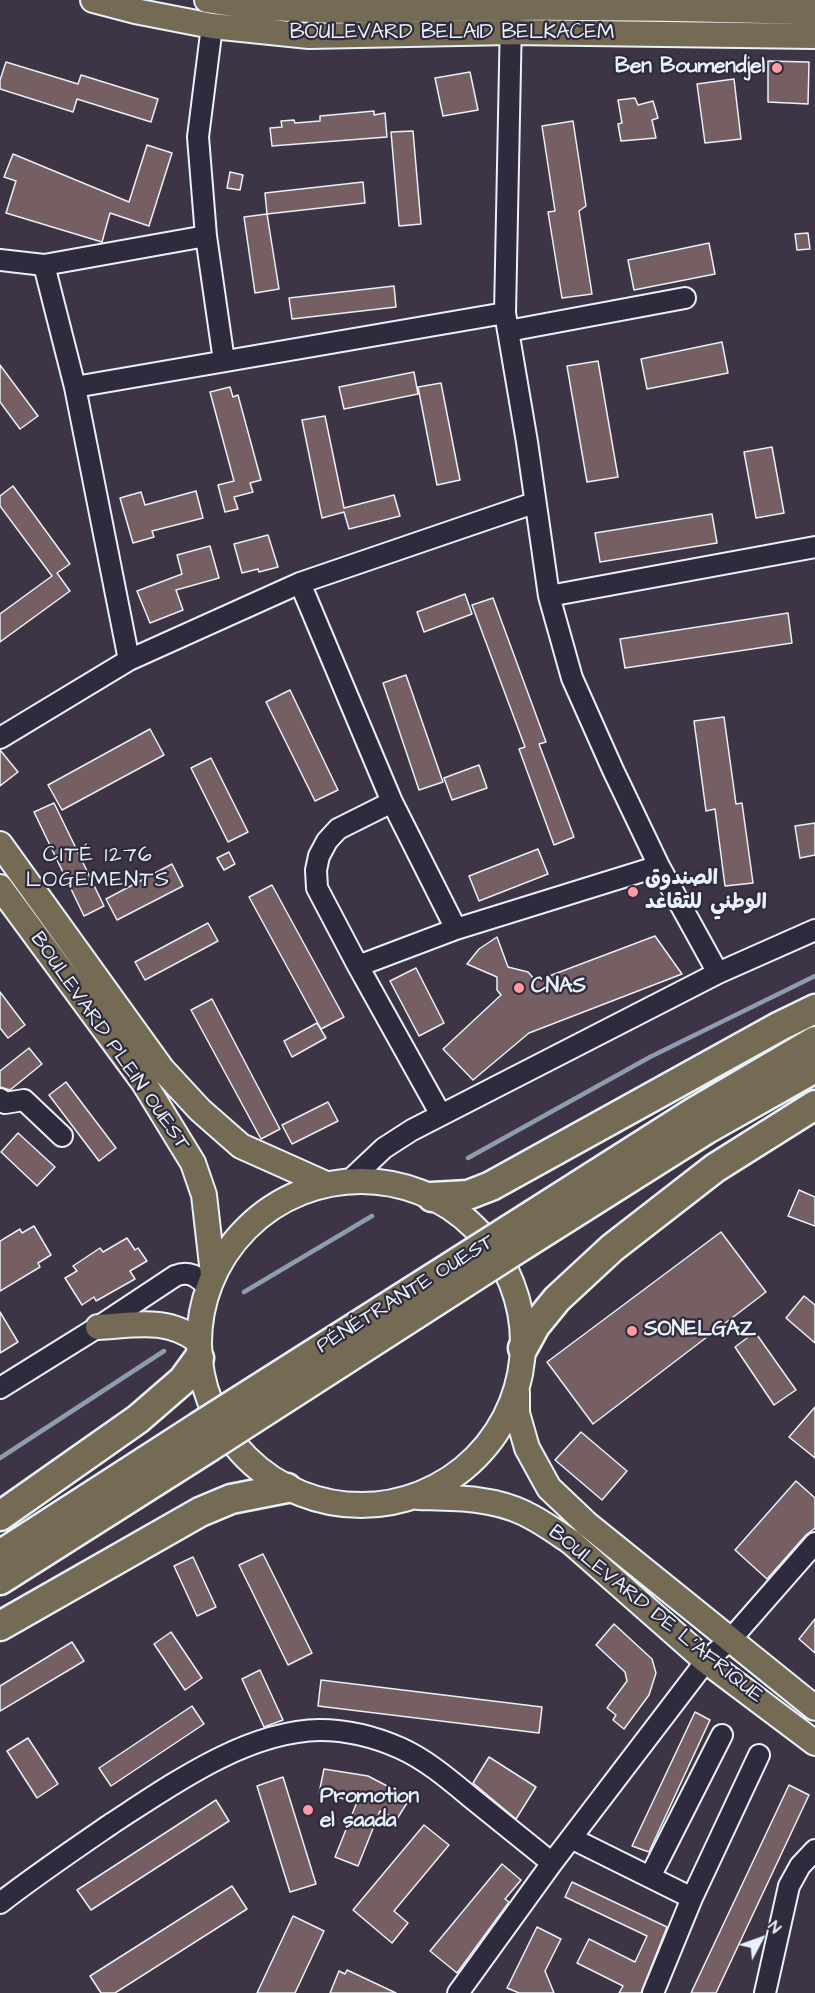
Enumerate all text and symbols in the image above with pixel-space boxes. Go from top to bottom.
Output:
street label: BOULEVARD BELAID BELKACEM [290,21,614,47]
place label: Ben Boumendjel [615,55,765,81]
marker: Ben Boumendjel [770,61,784,75]
district label: CITÉ 1276 LOGEMENTS [26,843,170,894]
place label: الصندوق الوطني للتقاعد [645,867,767,917]
marker: الصندوق الوطني للتقاعد [626,885,640,899]
street label: BOULEVARD PLEIN OUEST [24,928,194,1156]
place label: CNAS [531,975,586,1001]
marker: CNAS [512,981,526,995]
street label: PÉNÉTRANTE OUEST [312,1230,500,1360]
place label: SONELGAZ [644,1318,756,1344]
marker: SONELGAZ [625,1324,639,1338]
street label: BOULEVARD DE L'AFRIQUE [543,1521,767,1709]
place label: Promotion el saada [320,1785,419,1835]
marker: Promotion el saada [301,1803,315,1817]
north arrow [731,1909,791,1969]
text: N [763,1916,786,1938]

